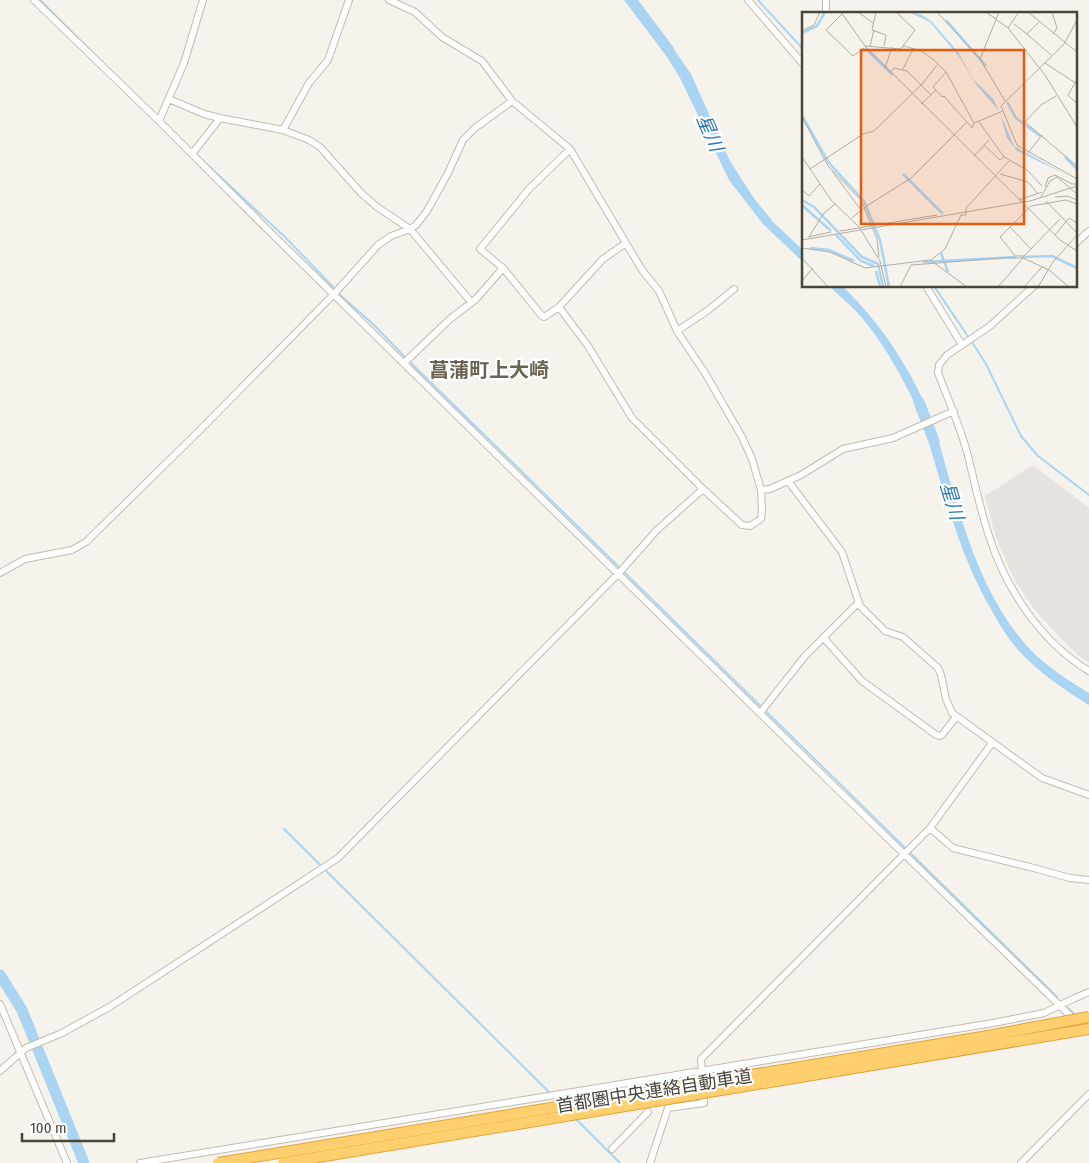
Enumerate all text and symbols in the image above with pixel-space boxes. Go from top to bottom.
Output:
inset map [802,12,1076,288]
water label: 星川 [692,111,729,157]
district label: 菖蒲町上大崎 [429,358,549,382]
water label: 星川 [935,479,969,524]
street label: 首都圏中央連絡自動車道 [554,1065,754,1117]
scale bar [22,1110,115,1142]
text: 100 m [30,1119,67,1137]

